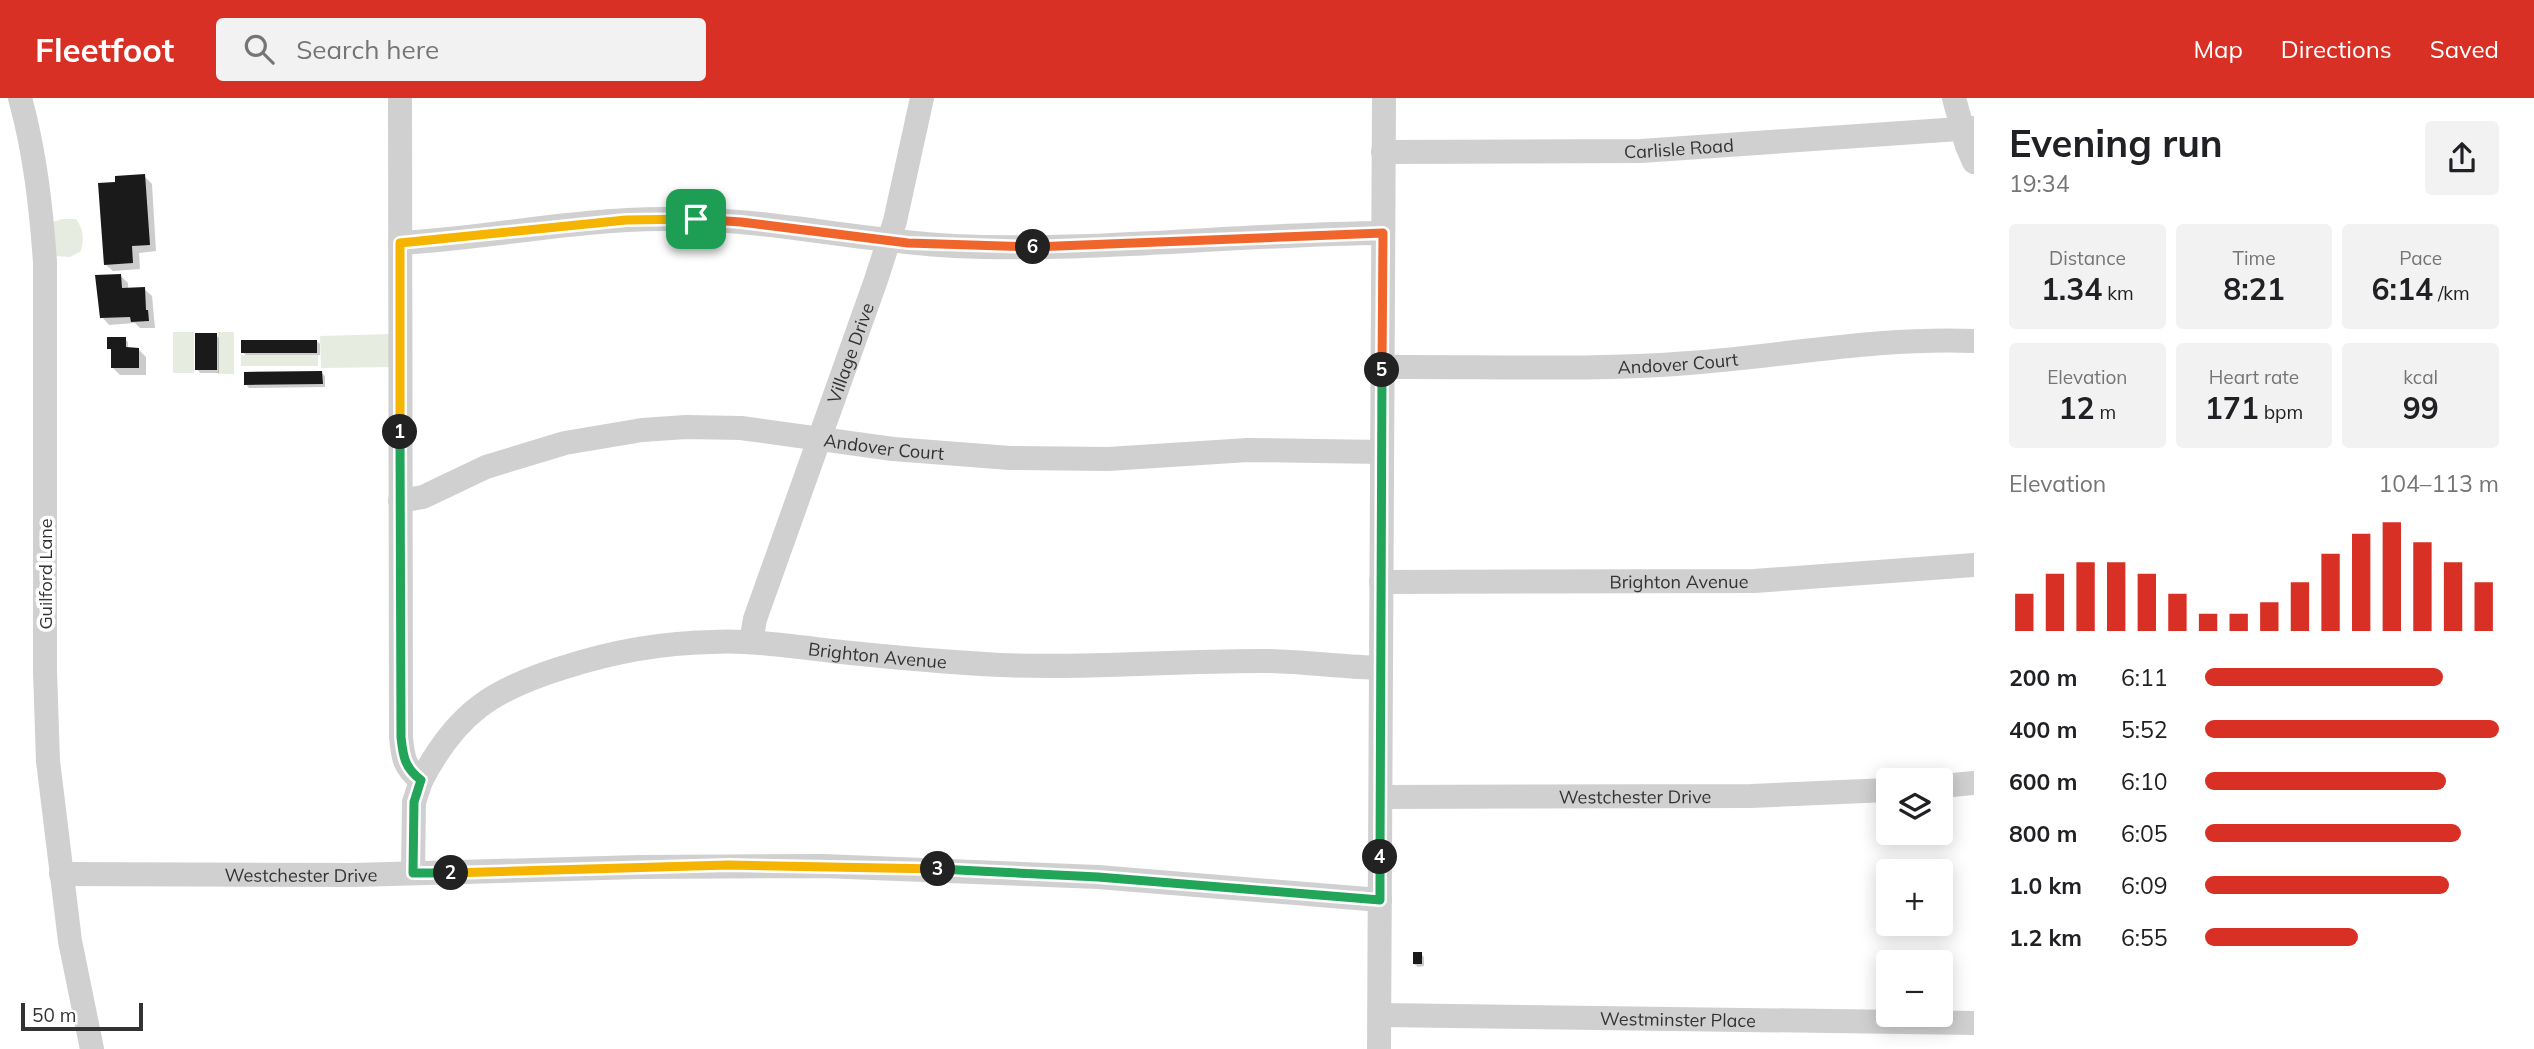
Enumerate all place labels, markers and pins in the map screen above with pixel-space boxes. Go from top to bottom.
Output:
pin [666,189,726,249]
pin: 6 [1016,230,1050,264]
pin: 5 [1364,352,1400,388]
pin: 1 [382,414,418,450]
pin: 4 [1362,840,1398,874]
pin: 3 [920,852,956,886]
pin: 2 [434,856,468,890]

